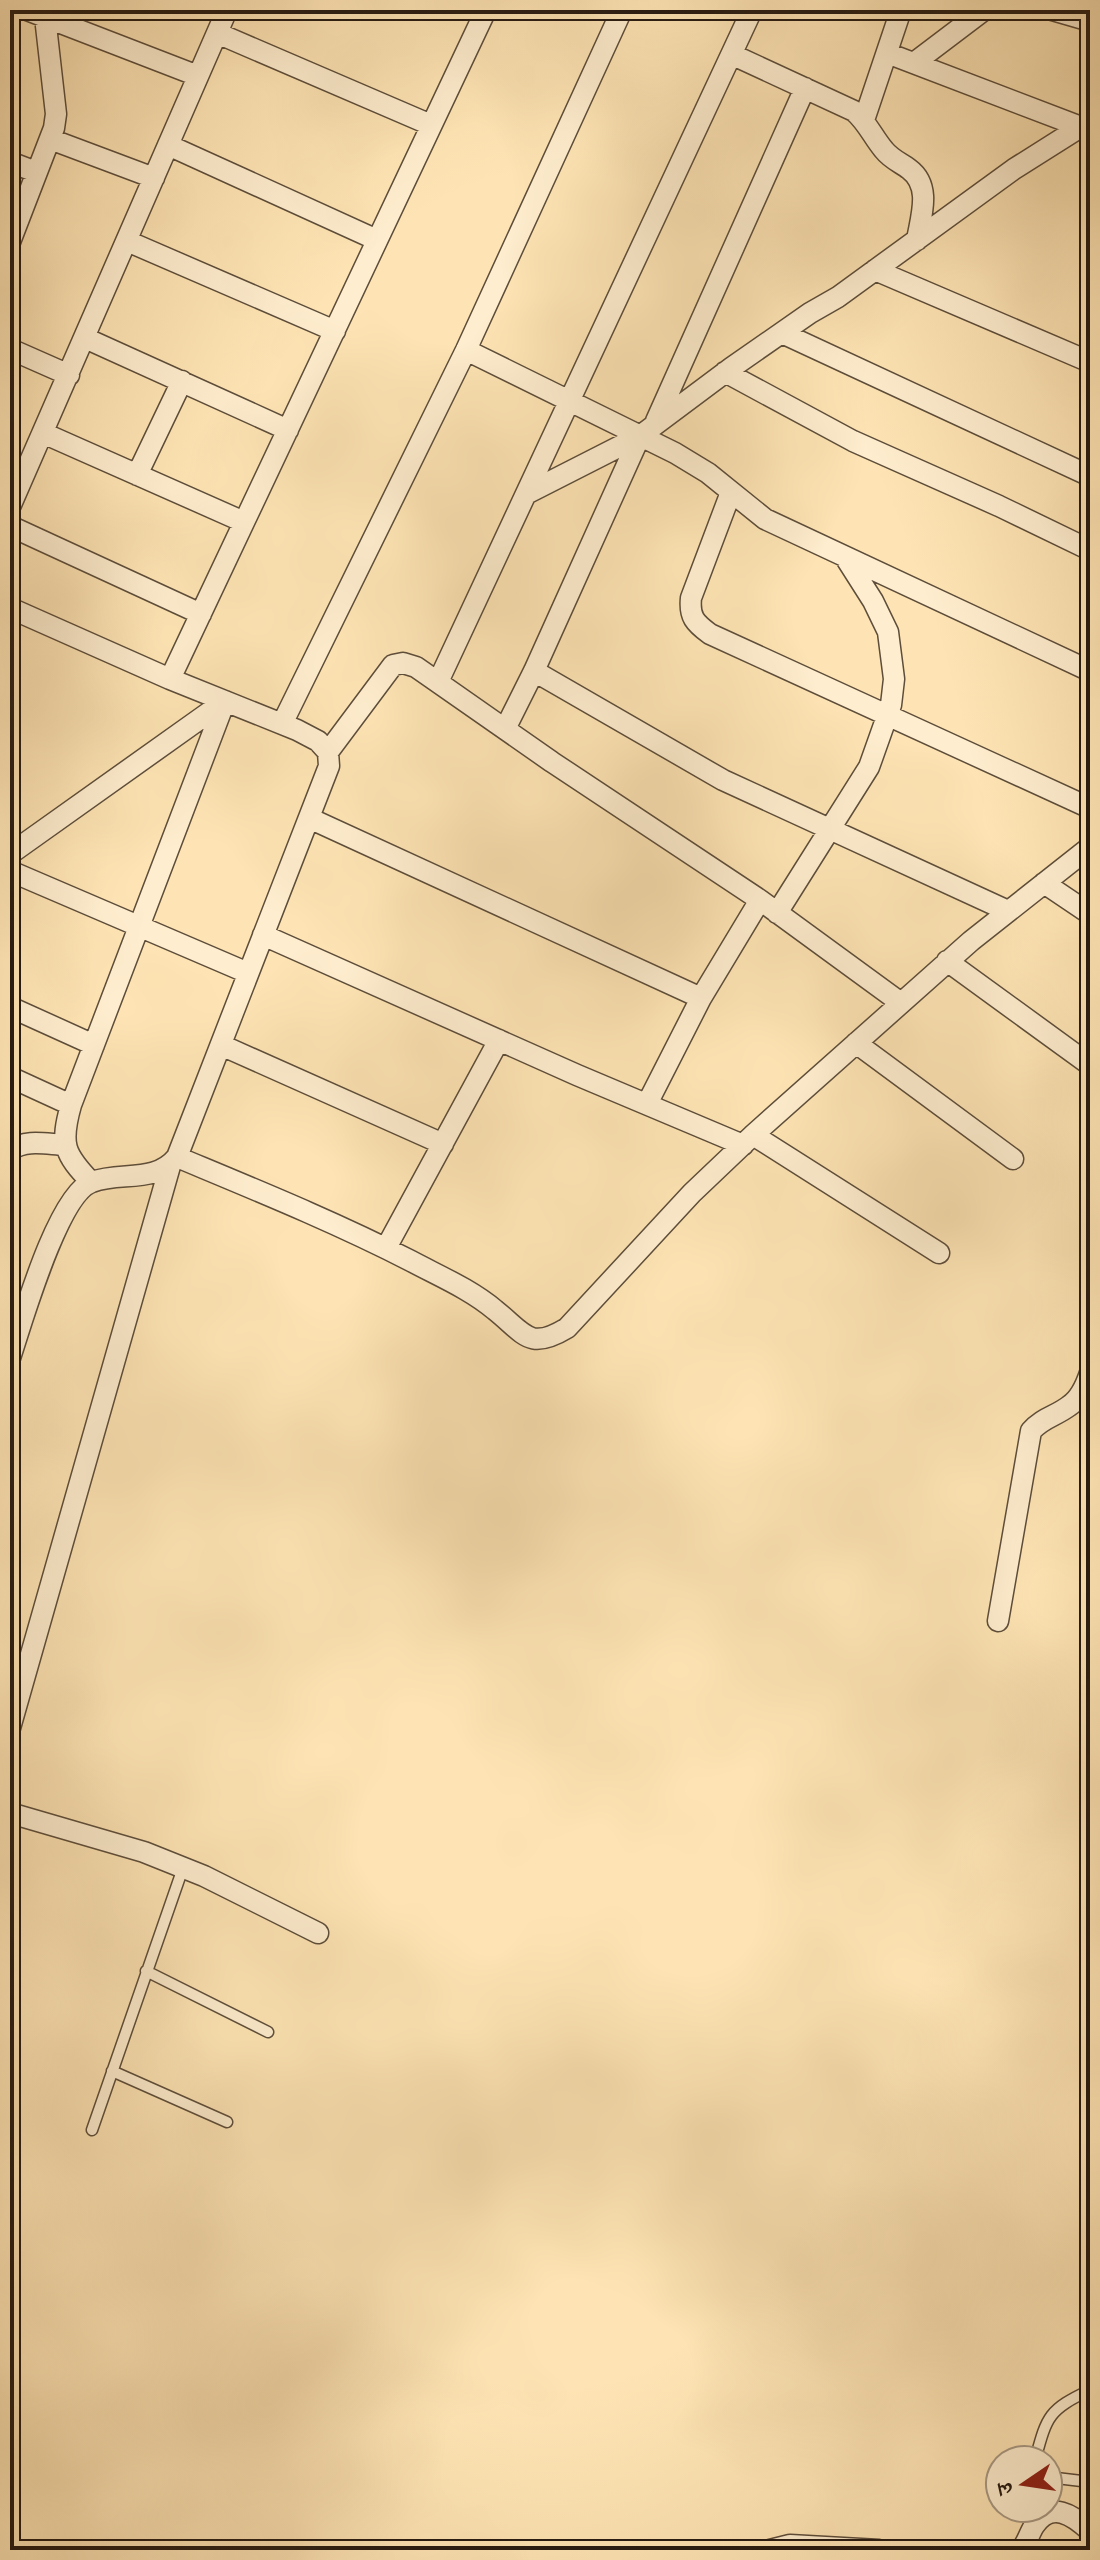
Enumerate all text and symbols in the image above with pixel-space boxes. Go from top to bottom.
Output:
north arrow [984,2444,1064,2524]
text: उ [989,2478,1022,2499]

